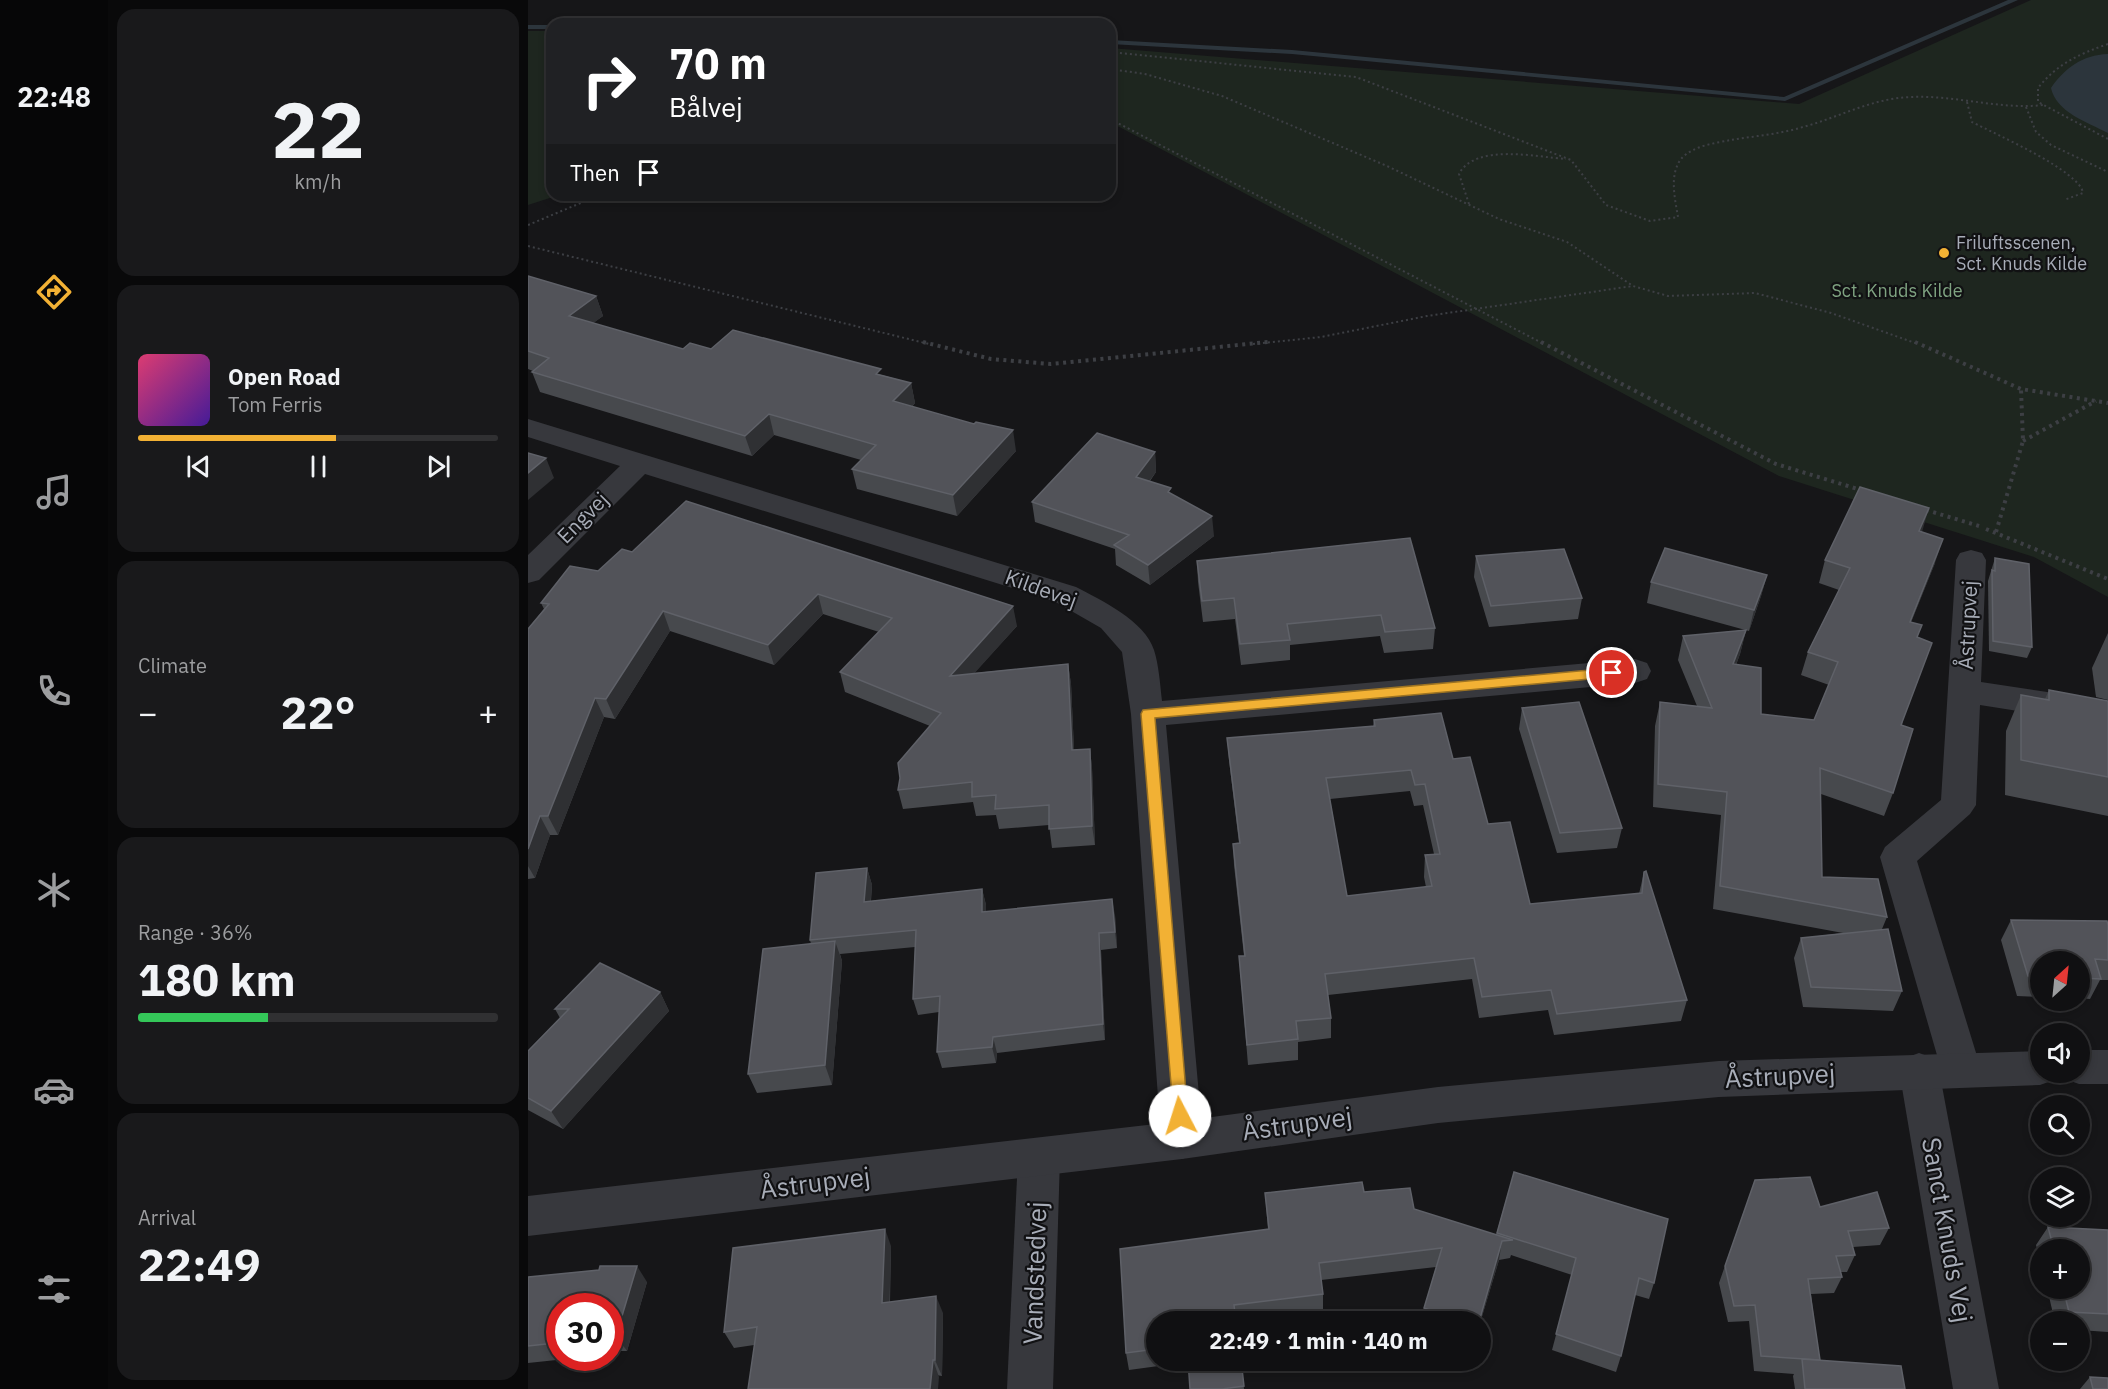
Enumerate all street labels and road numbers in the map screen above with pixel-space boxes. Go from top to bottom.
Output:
street label: Engvej [550,485,614,549]
street label: Kildevej [1001,562,1081,614]
street label: Åstrupvej [1951,580,1983,670]
street label: Åstrupvej [1724,1055,1836,1095]
street label: Åstrupvej [1240,1098,1354,1148]
street label: Sanct Knuds Vej [1915,1135,1981,1325]
street label: Åstrupvej [758,1158,872,1206]
street label: Vandstedvej [1015,1201,1053,1345]

